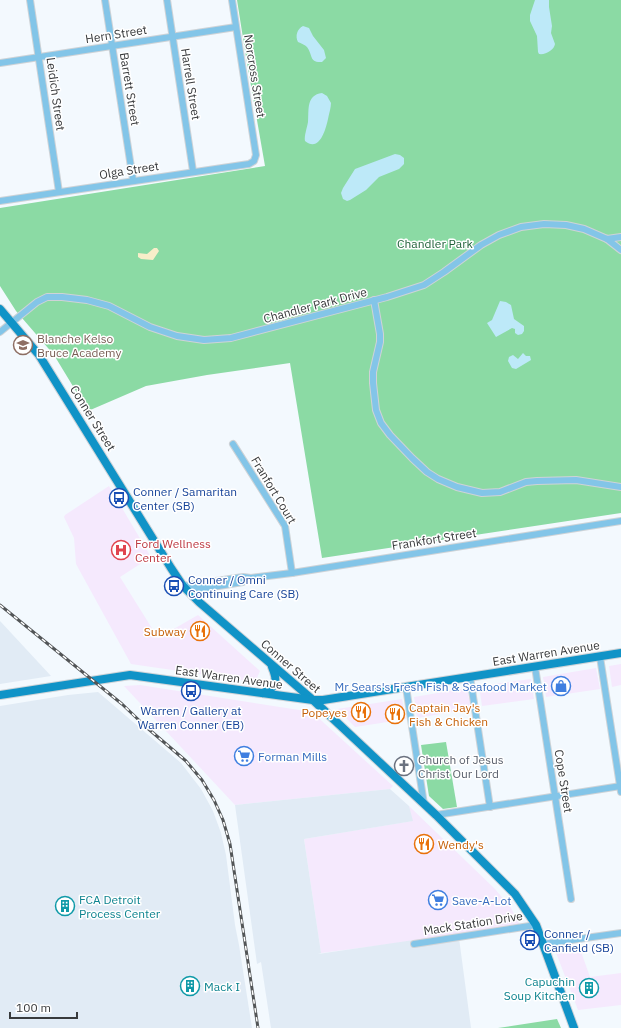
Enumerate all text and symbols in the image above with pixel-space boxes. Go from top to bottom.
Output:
street label: Hern Street [84,22,148,46]
street label: Norcross Street [241,33,269,119]
street label: Harrell Street [178,47,204,121]
street label: Barrett Street [117,51,143,127]
street label: Leidich Street [43,56,69,132]
street label: Olga Street [98,158,160,182]
park label: Chandler Park [397,236,474,251]
street label: Chandler Park Drive [262,284,369,326]
place label: Blanche Kelso Bruce Academy [37,331,122,360]
school or university icon: Blanche Kelso Bruce Academy [12,334,34,356]
street label: Conner Street [67,382,119,454]
street label: Franfort Court [248,454,300,526]
place label: Conner / Samaritan Center (SB) [133,484,237,513]
bus stop icon: Conner / Samaritan Center (SB) [108,487,130,509]
street label: Frankfort Street [391,525,477,553]
place label: Ford Wellness Center [135,536,211,565]
hospital icon: Ford Wellness Center [110,539,132,561]
place label: Conner / Omni Continuing Care (SB) [188,572,299,601]
bus stop icon: Conner / Omni Continuing Care (SB) [163,575,185,597]
restaurant icon: Subway [189,620,211,642]
place label: Subway [144,624,186,639]
street label: Conner Street [258,636,324,696]
street label: East Warren Avenue [491,637,601,669]
street label: East Warren Avenue [174,662,284,692]
shop icon: Mr Sears's Fresh Fish & Seafood Market [550,675,572,697]
place label: Mr Sears's Fresh Fish & Seafood Market [335,679,547,694]
bus stop icon: Warren / Gallery at Warren Conner (EB) [180,680,202,702]
place label: Captain Jay's Fish & Chicken [409,700,488,729]
restaurant icon: Popeyes [350,701,372,723]
place label: Warren / Gallery at Warren Conner (EB) [138,703,244,732]
restaurant icon: Captain Jay's Fish & Chicken [384,703,406,725]
place label: Popeyes [301,705,347,720]
supermarket icon: Forman Mills [233,745,255,767]
street label: Cope Street [552,748,576,814]
place label: Forman Mills [258,749,327,764]
place label: Church of Jesus Christ Our Lord [418,752,504,781]
church icon: Church of Jesus Christ Our Lord [393,755,415,777]
restaurant icon: Wendy's [413,833,435,855]
place label: Wendy's [438,837,484,852]
supermarket icon: Save-A-Lot [427,889,449,911]
place label: FCA Detroit Process Center [79,892,161,921]
place label: Save-A-Lot [452,893,511,908]
building icon: FCA Detroit Process Center [54,895,76,917]
street label: Mack Station Drive [422,908,524,938]
place label: Conner / Canfield (SB) [544,926,614,955]
bus stop icon: Conner / Canfield (SB) [519,929,541,951]
place label: Capuchin Soup Kitchen [504,974,575,1003]
building icon: Mack I [179,975,201,997]
building icon: Capuchin Soup Kitchen [578,977,600,999]
place label: Mack I [204,979,240,994]
scale bar [10,994,77,1020]
text: 100 m [16,1000,51,1015]

